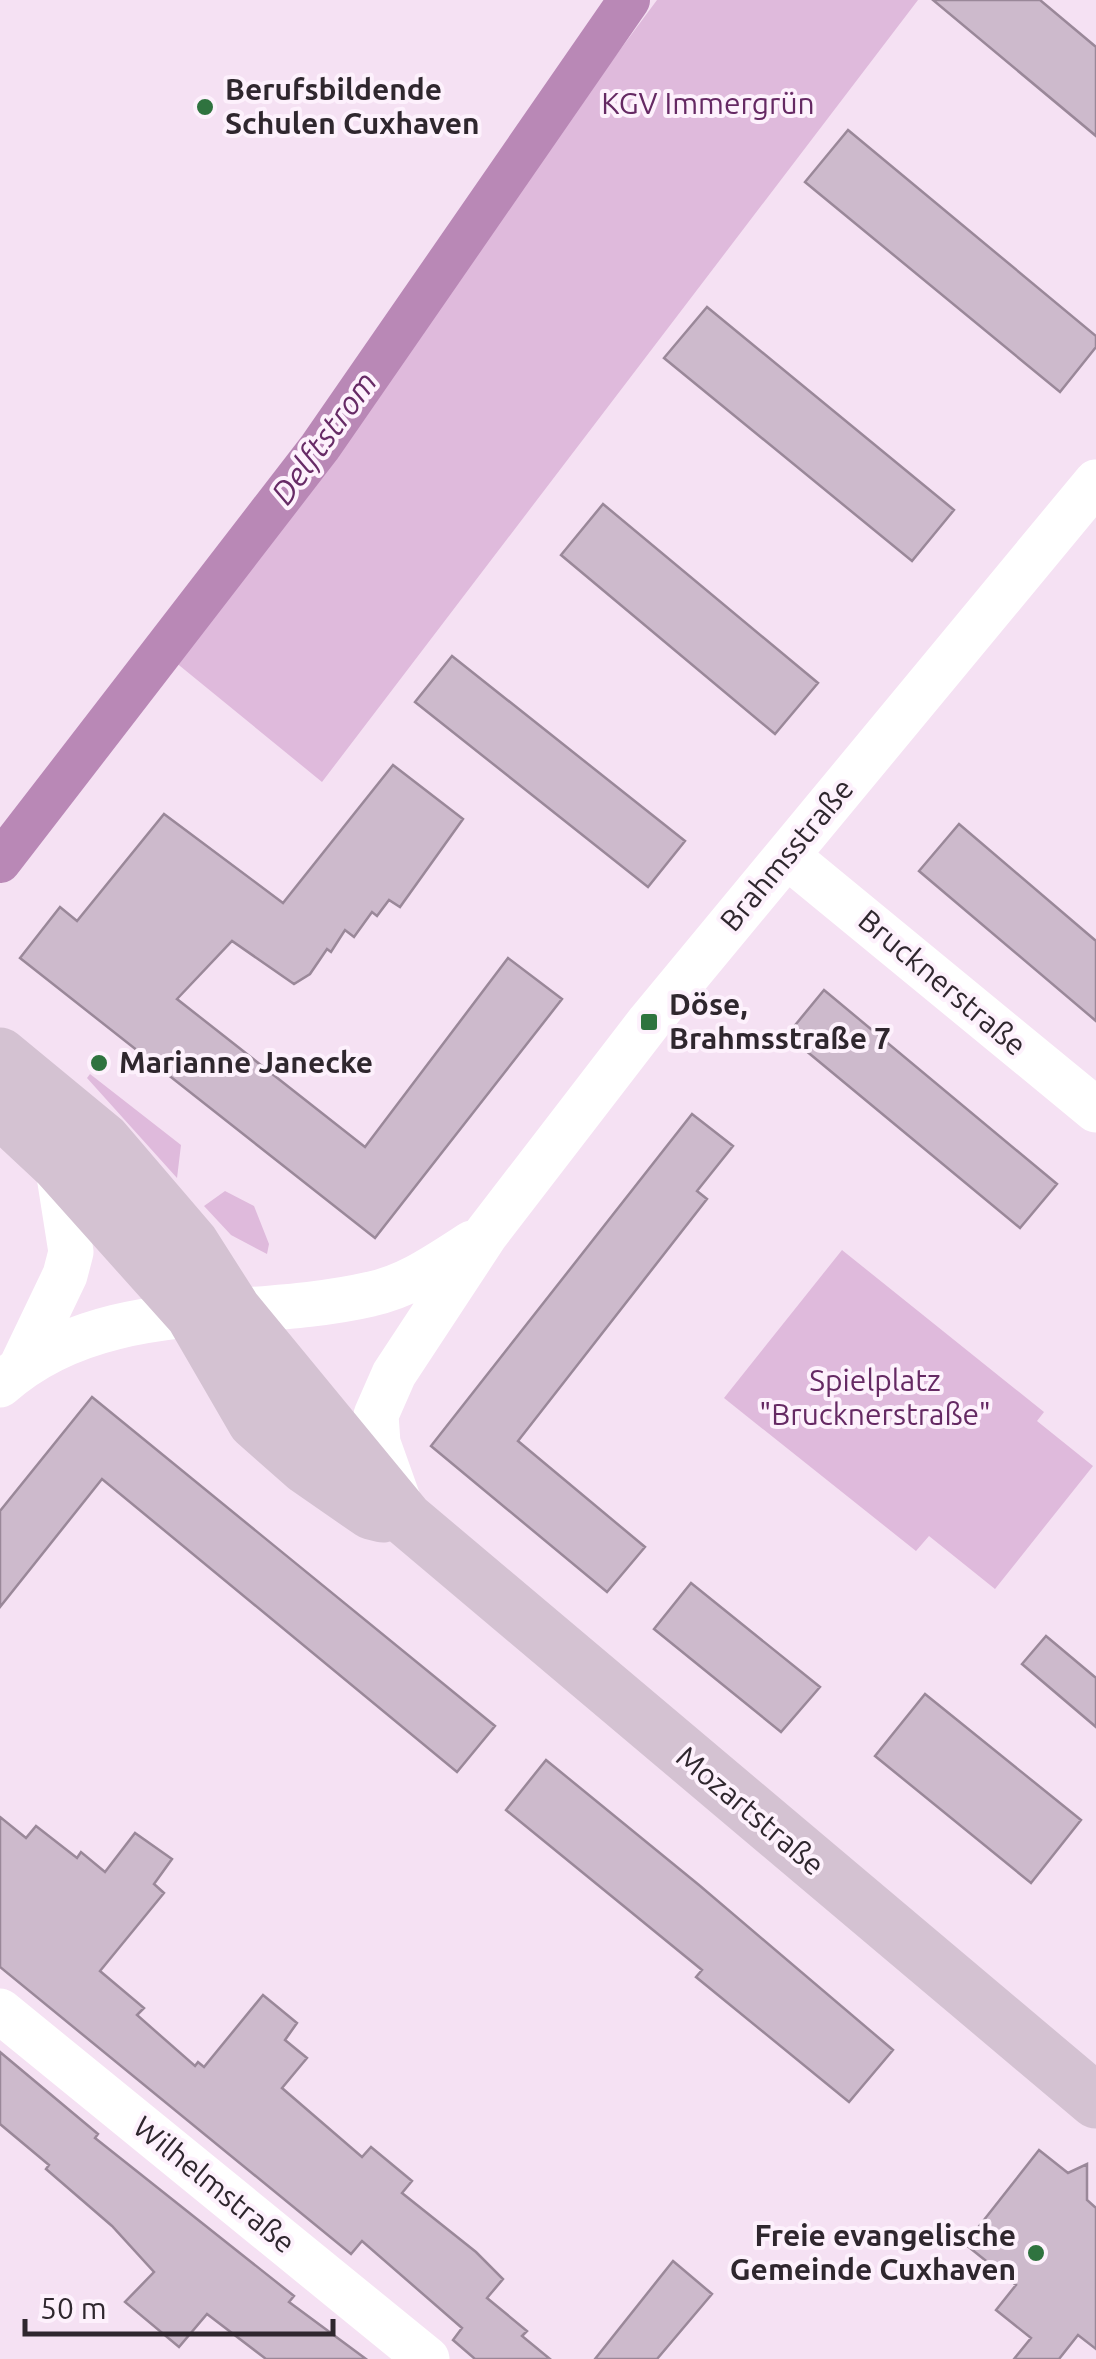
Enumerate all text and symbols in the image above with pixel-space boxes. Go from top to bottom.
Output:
place label: Berufsbildende Schulen Cuxhaven [225,72,480,140]
park label: KGV Immergrün [601,86,815,120]
marker: Berufsbildende Schulen Cuxhaven [194,96,216,118]
water label: Delftstrom [263,364,383,511]
street label: Brahmsstraße [713,771,860,937]
street label: Brucknerstraße [852,902,1033,1062]
place label: Döse, Brahmsstraße 7 [669,987,891,1055]
marker: Döse, Brahmsstraße 7 [638,1011,660,1033]
place label: Marianne Janecke [119,1045,373,1079]
marker: Marianne Janecke [88,1052,110,1074]
park label: Spielplatz "Brucknerstraße" [759,1363,991,1431]
street label: Mozartstraße [670,1739,831,1882]
street label: Wilhelmstraße [127,2109,302,2259]
place label: Freie evangelische Gemeinde Cuxhaven [730,2218,1016,2286]
marker: Freie evangelische Gemeinde Cuxhaven [1025,2242,1047,2264]
scale bar [25,2274,332,2336]
text: 50 m [40,2291,107,2325]

